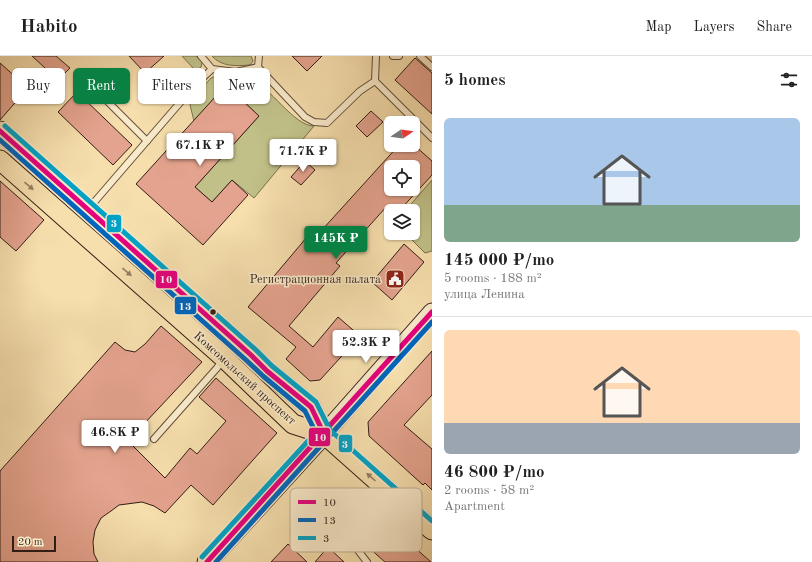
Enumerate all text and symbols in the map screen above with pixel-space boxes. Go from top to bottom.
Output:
text: Habito [20,18,77,37]
text: Map [646,20,672,34]
text: Layers [694,20,735,34]
text: Share [757,20,792,34]
chip: Buy [12,68,65,104]
chip: Rent [73,68,130,104]
chip: Filters [138,68,206,104]
chip: New [214,68,270,104]
icon: filters [778,69,800,91]
text: 5 homes [444,72,506,89]
north arrow [384,116,420,152]
map controls [384,116,420,240]
pin: 67.1K ₽ [163,133,237,167]
text: 67.1K ₽ [175,139,225,152]
pin: 71.7K ₽ [266,139,340,173]
icon: home [586,144,658,216]
text: 71.7K ₽ [278,145,328,158]
button: locate [384,160,420,196]
one-way arrow [24,181,34,191]
button: layers [384,204,420,240]
line badge: 3 [106,214,122,233]
text: 3 [111,219,117,230]
pin: 145K ₽ [303,226,369,260]
text: 145K ₽ [313,232,359,245]
text: 145 000 ₽/mo [444,252,554,269]
one-way arrow [121,268,132,277]
public building icon: Регистрационная палата [384,268,406,290]
line badge: 10 [155,270,178,289]
text: 5 rooms · 188 m² [444,272,542,285]
place label: Регистрационная палата [250,274,381,286]
text: 10 [160,275,172,286]
text: улица Ленина [444,288,525,301]
line badge: 13 [174,296,197,315]
text: 13 [179,302,191,313]
unlabelled marker [208,307,218,317]
street label: Комсомольский проспект [191,330,298,428]
pin: 52.3K ₽ [329,330,403,364]
text: 52.3K ₽ [341,336,391,349]
icon: home [586,356,658,428]
pin: 46.8K ₽ [78,420,152,454]
text: 46.8K ₽ [90,426,140,439]
line badge: 10 [308,427,331,447]
text: 10 [314,433,326,444]
line badge: 3 [338,434,353,453]
text: 3 [342,440,348,451]
text: 46 800 ₽/mo [444,464,545,481]
one-way arrow [366,472,376,481]
text: 2 rooms · 58 m² [444,484,534,497]
legend [290,488,422,552]
text: 10 [323,498,336,509]
text: Apartment [444,500,505,513]
text: 13 [323,516,336,527]
scale bar [12,534,56,553]
text: 3 [323,534,329,545]
text: 20 m [18,537,43,548]

